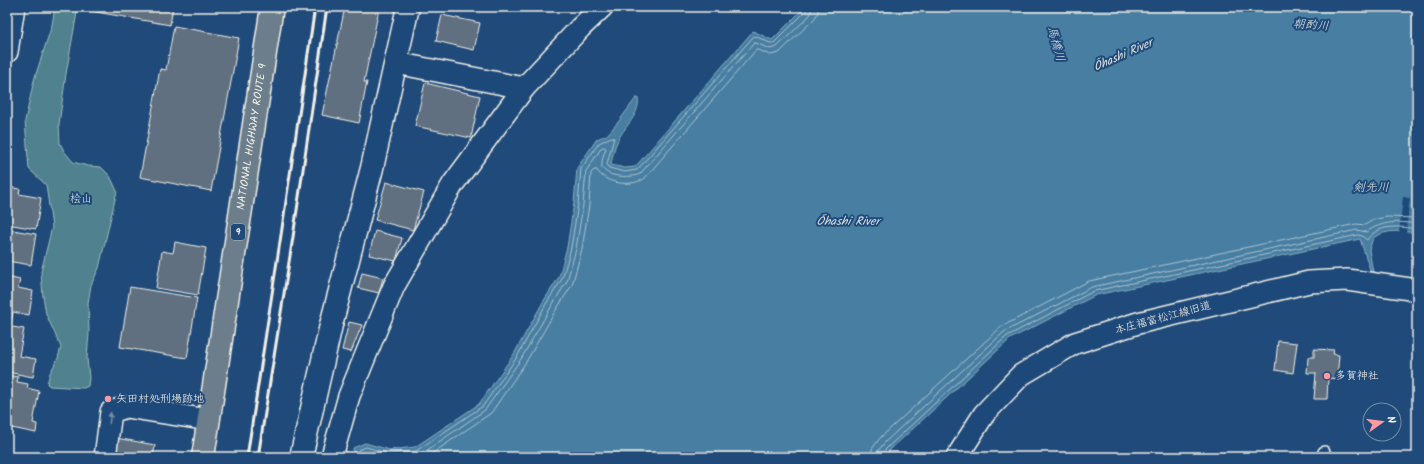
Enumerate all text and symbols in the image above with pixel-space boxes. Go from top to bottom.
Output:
water label: 朝酌川 [1292,14,1330,36]
water label: 馬橋川 [1042,24,1070,64]
water label: Ōhashi River [1090,32,1158,76]
street label: NATIONAL HIGHWAY ROUTE 9 [232,62,272,211]
water label: 剣先川 [1353,178,1389,197]
park label: 桧山 [70,190,92,208]
water label: Ōhashi River [817,212,882,231]
road number: 9 [231,224,245,240]
street label: 本庄福富松江線旧道 [1113,296,1213,340]
place label: 多賀神社 [1335,367,1379,385]
marker: 多賀神社 [1322,371,1332,381]
place label: 矢田村処刑場跡地 [116,390,204,408]
marker: 矢田村処刑場跡地 [103,394,113,404]
north arrow [1362,402,1402,442]
one-way arrow [107,412,113,425]
text: N [1381,414,1400,425]

